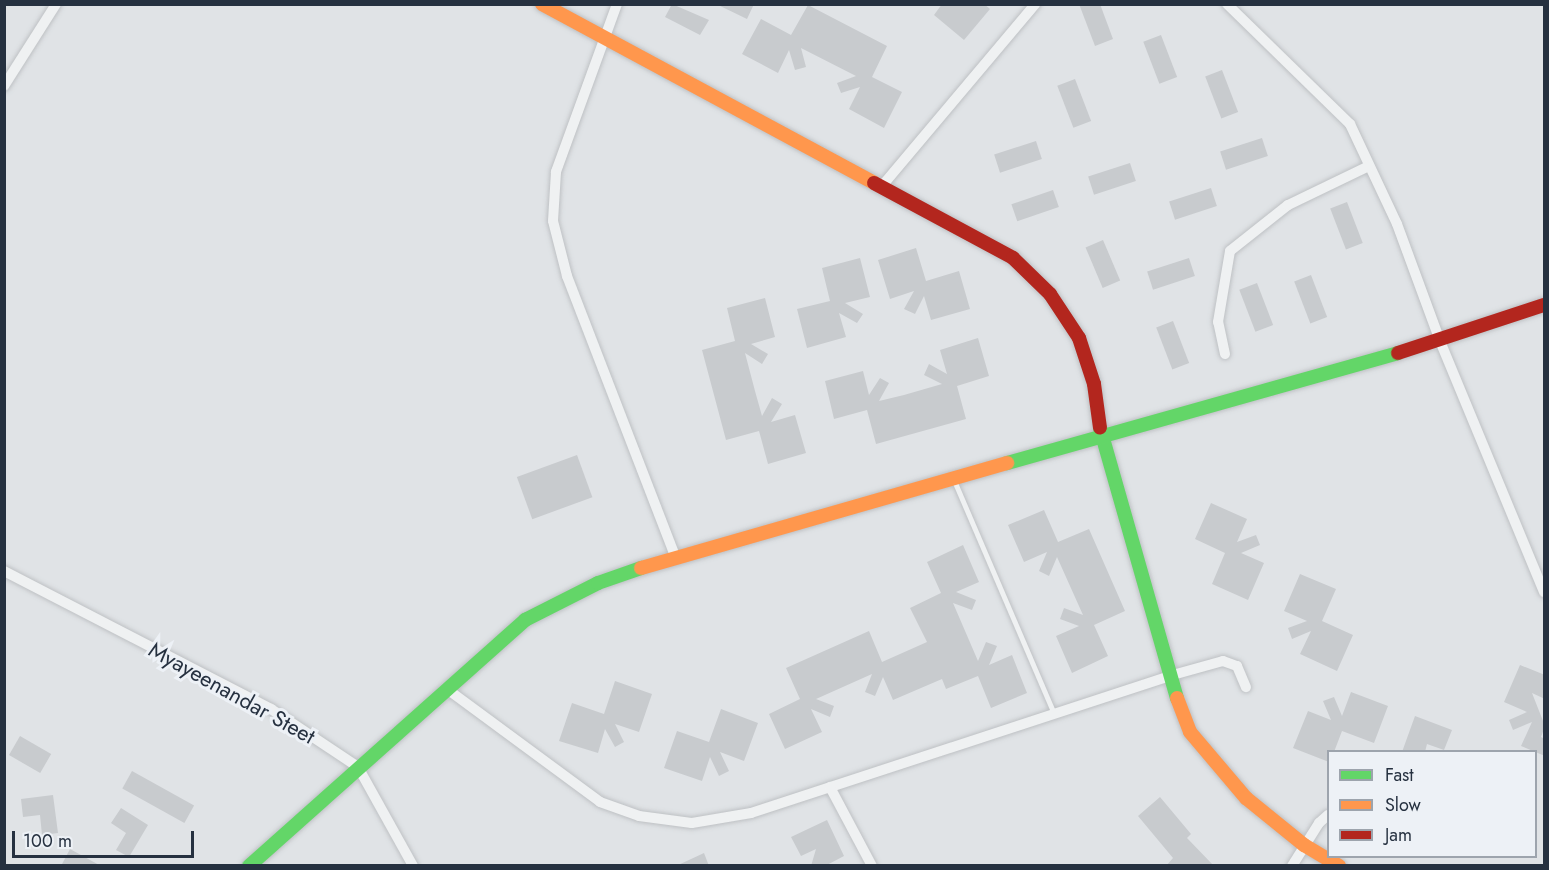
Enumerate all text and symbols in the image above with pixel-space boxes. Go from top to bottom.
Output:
street label: Myayeenandar Steet [144,636,320,750]
legend [1327,750,1537,858]
text: Fast [1385,762,1414,788]
text: Slow [1385,792,1421,818]
scale bar [15,819,196,857]
text: Jam [1385,822,1412,848]
text: 100 m [23,828,72,854]

